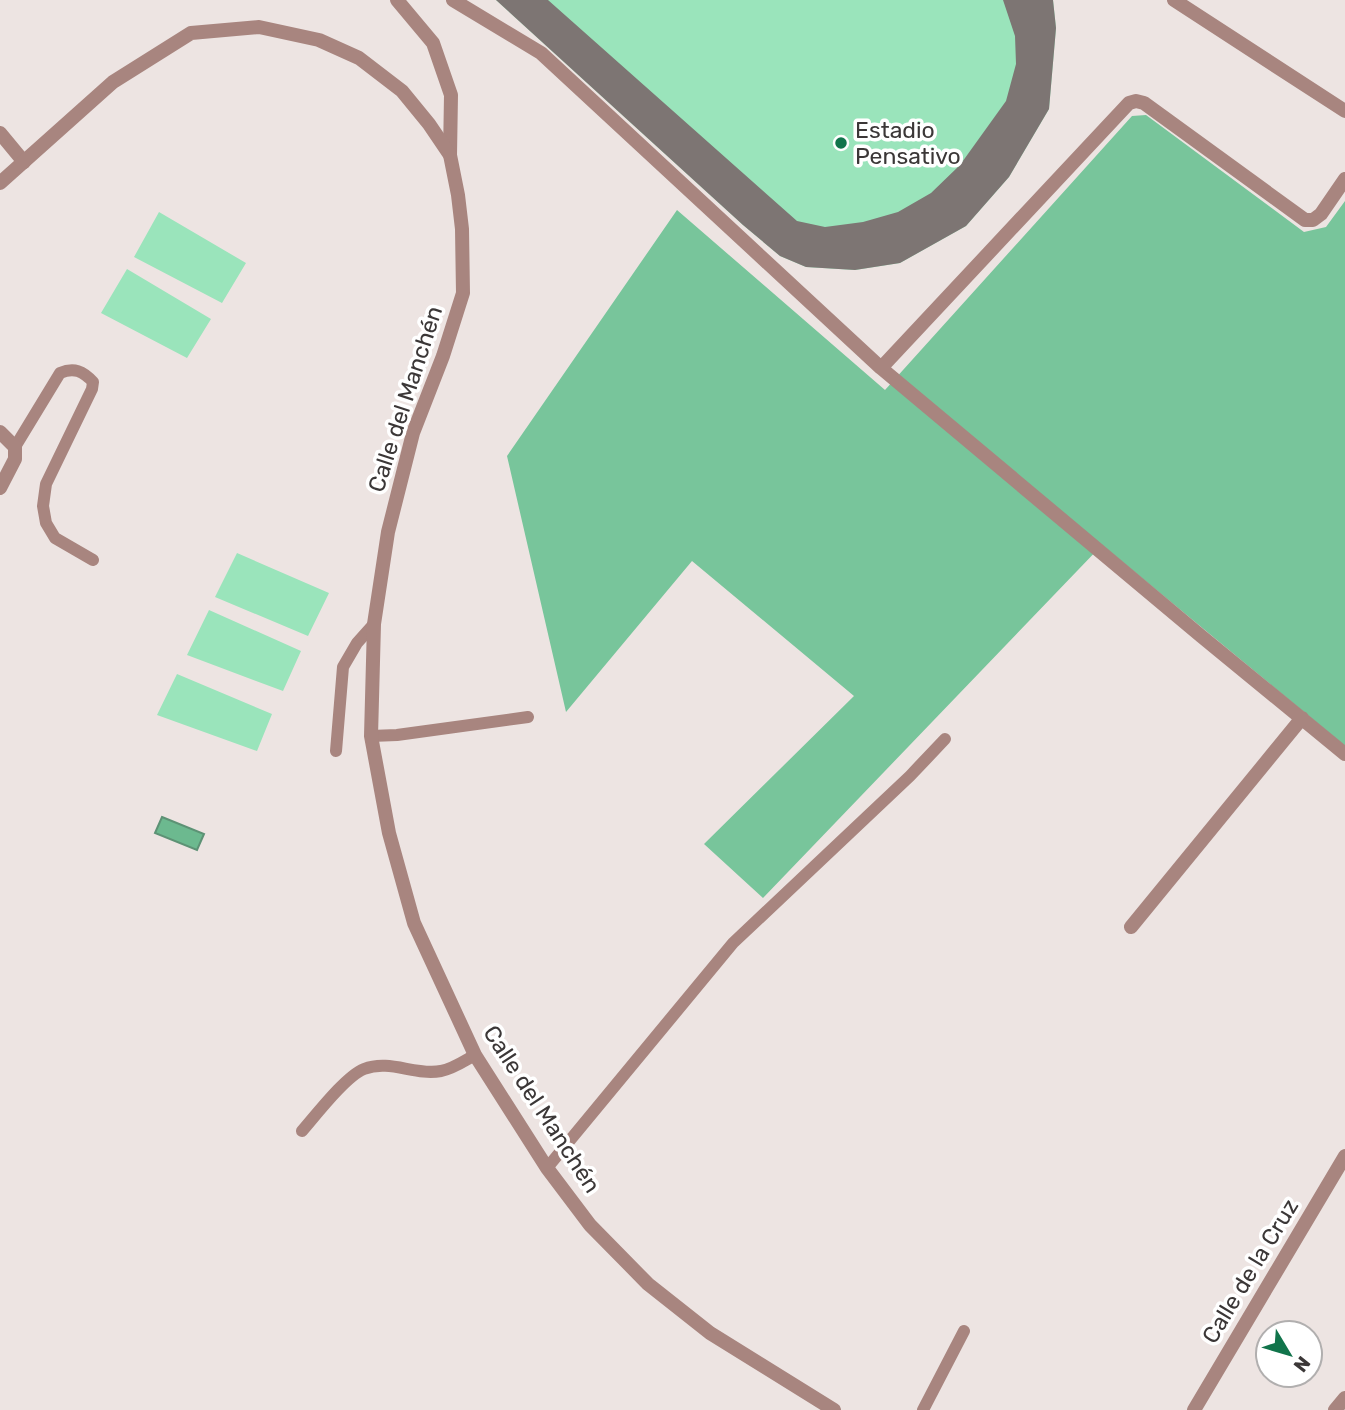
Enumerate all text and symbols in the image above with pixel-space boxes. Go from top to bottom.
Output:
place label: Estadio Pensativo [855,116,961,170]
marker: Estadio Pensativo [833,135,849,151]
street label: Calle del Manchén [362,302,448,496]
street label: Calle del Manchén [477,1020,607,1198]
street label: Calle de la Cruz [1196,1194,1304,1348]
north arrow [1254,1319,1324,1389]
text: N [1289,1352,1315,1377]

